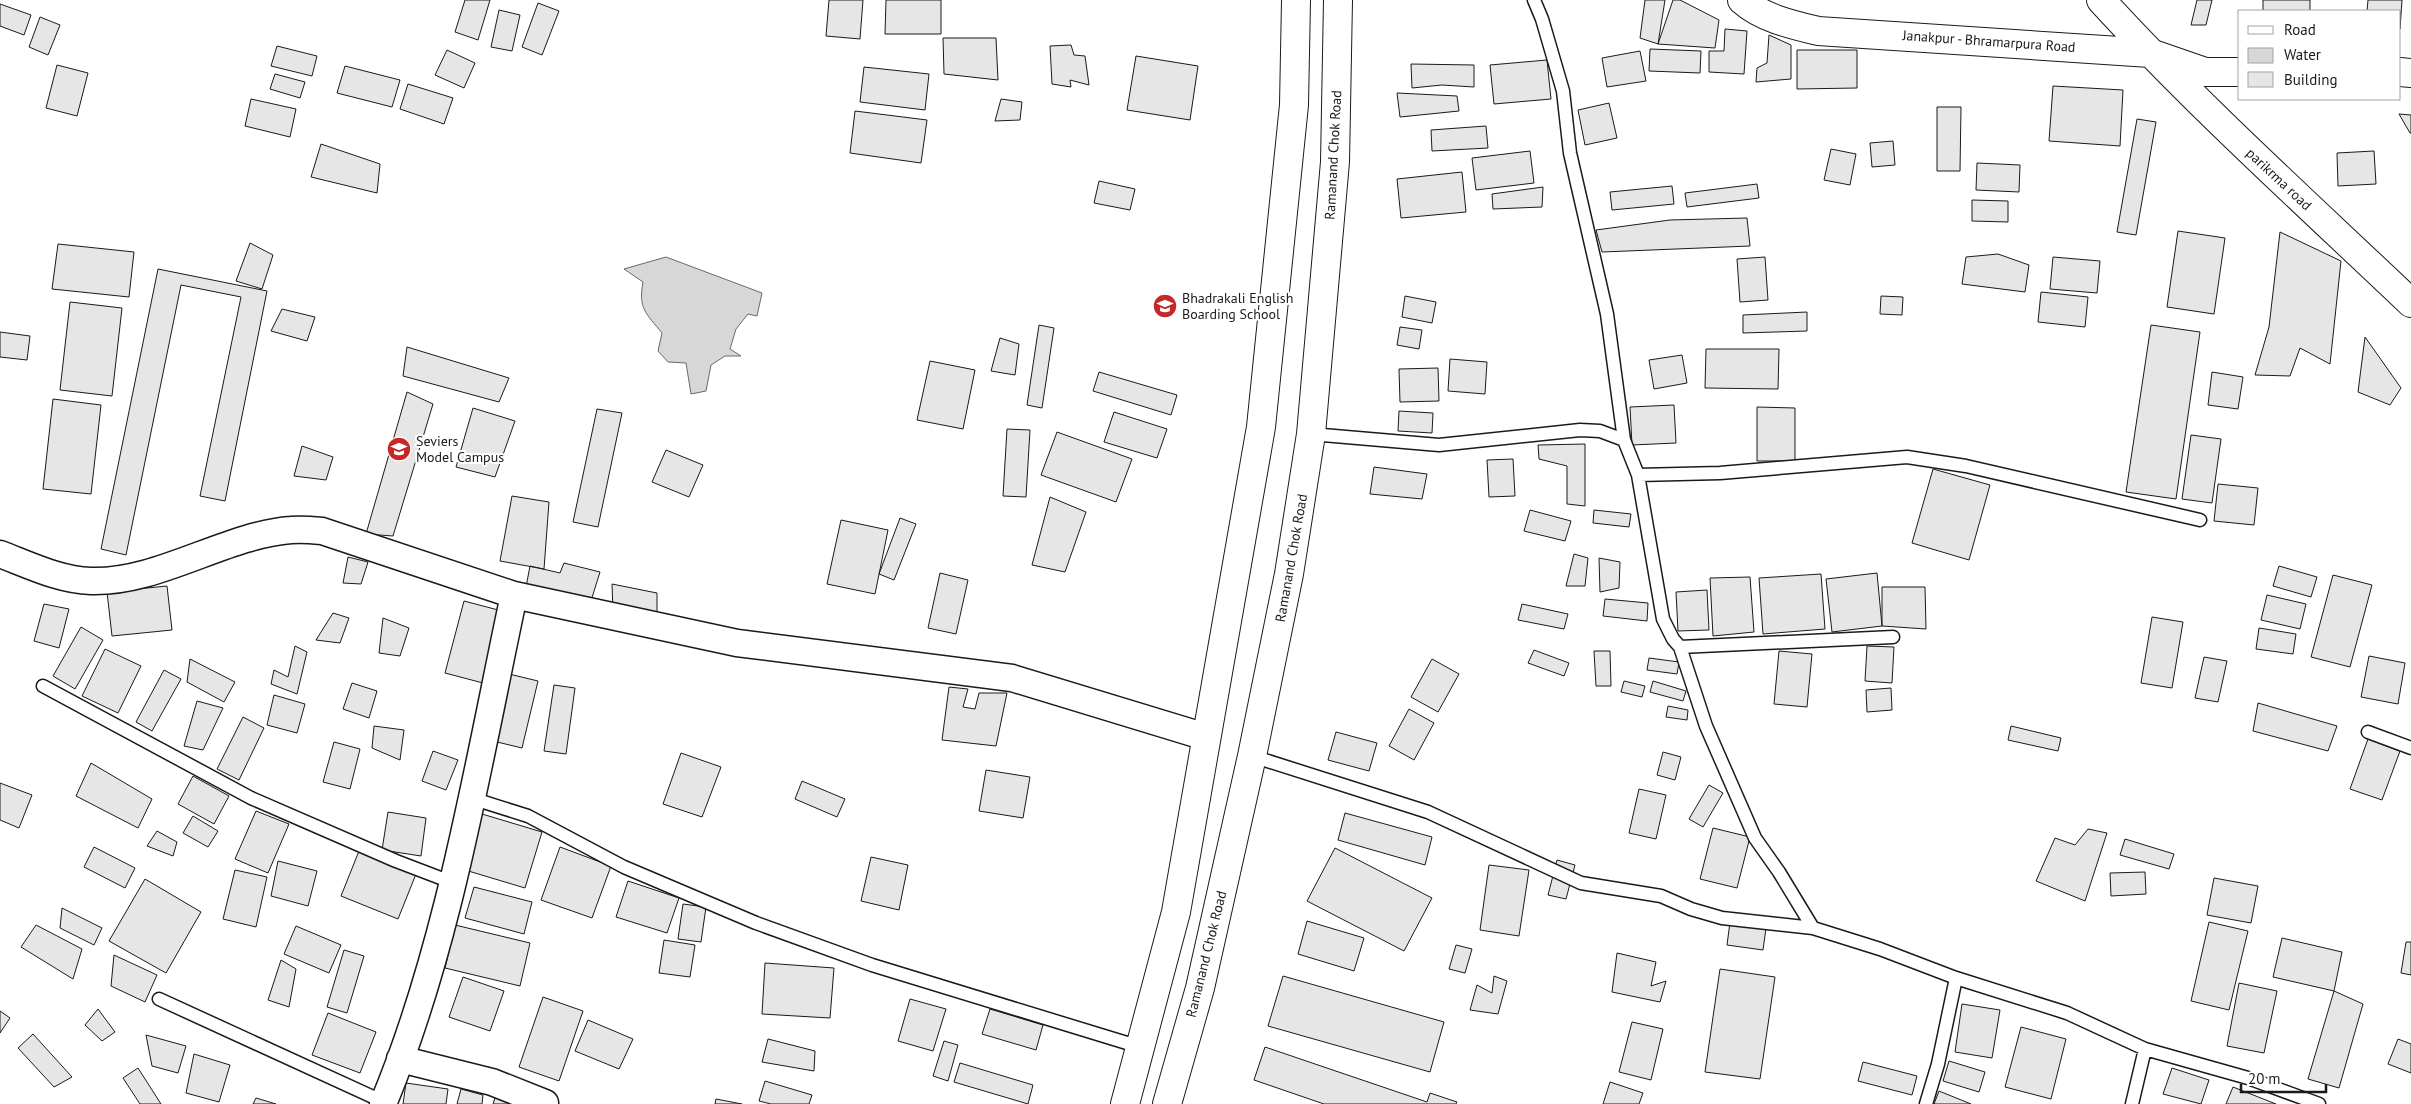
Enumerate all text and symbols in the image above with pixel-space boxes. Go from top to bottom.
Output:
legend [2238,10,2401,100]
text: Road [2284,20,2316,39]
street label: Janakpur - Bhramarpura Road [1901,26,2076,56]
text: Water [2284,45,2321,64]
text: Building [2284,70,2338,89]
street label: Ramanand Chok Road [1321,90,1345,220]
street label: parikrma road [2242,144,2316,214]
place label: Bhadrakali English Boarding School [1182,289,1293,323]
school or university icon: Bhadrakali English Boarding School [1152,293,1178,319]
place label: Seviers Model Campus [416,432,504,466]
school or university icon: Seviers Model Campus [386,436,412,462]
street label: Ramanand Chok Road [1271,493,1311,623]
street label: Ramanand Chok Road [1182,889,1230,1019]
scale bar [2241,1062,2326,1094]
text: 20 m [2248,1069,2281,1088]

